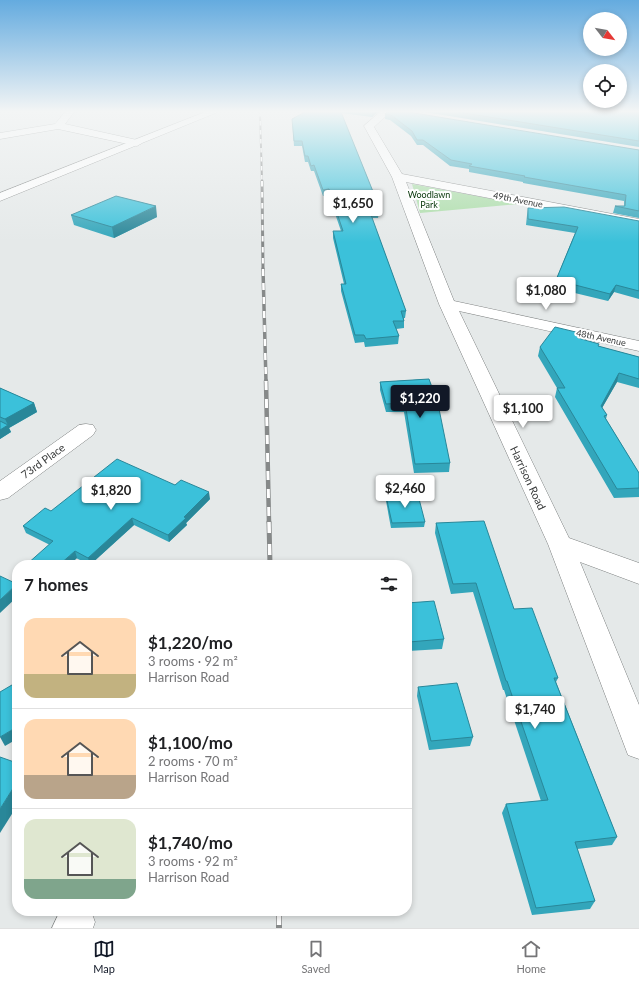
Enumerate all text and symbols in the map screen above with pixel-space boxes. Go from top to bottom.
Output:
north arrow [583,12,627,56]
map controls [583,12,627,108]
button: locate [583,64,627,108]
park label: Woodlawn Park [408,189,450,210]
street label: 49th Avenue [492,189,544,210]
pin: $1,650 [320,190,386,224]
text: $1,650 [333,195,373,211]
pin: $1,080 [513,277,579,311]
text: $1,080 [526,282,566,298]
street label: 48th Avenue [575,327,627,348]
pin: $1,220 [387,385,453,419]
text: $1,220 [400,390,440,406]
pin: $1,100 [490,395,556,429]
text: $1,100 [503,400,543,416]
street label: 73rd Place [18,440,67,481]
street label: Harrison Road [508,444,549,512]
pin: $2,460 [372,475,438,509]
pin: $1,820 [78,477,144,511]
text: $2,460 [385,480,425,496]
text: $1,820 [91,482,131,498]
icon: filters [378,573,400,595]
text: 7 homes [24,574,88,595]
text: $1,220/mo [148,632,233,653]
icon: home [56,634,104,682]
text: 3 rooms · 92 m² [148,653,238,669]
text: Harrison Road [148,669,229,685]
pin: $1,740 [502,696,568,730]
text: $1,740 [515,701,555,717]
text: $1,100/mo [148,732,233,753]
icon: home [56,735,104,783]
text: 2 rooms · 70 m² [148,753,238,769]
text: Harrison Road [148,769,229,785]
text: $1,740/mo [148,832,233,853]
icon: home [56,835,104,883]
text: 3 rooms · 92 m² [148,853,238,869]
text: Harrison Road [148,869,229,885]
tab: Map [93,938,115,975]
tab: Saved [301,938,330,975]
tab: Home [517,938,546,975]

